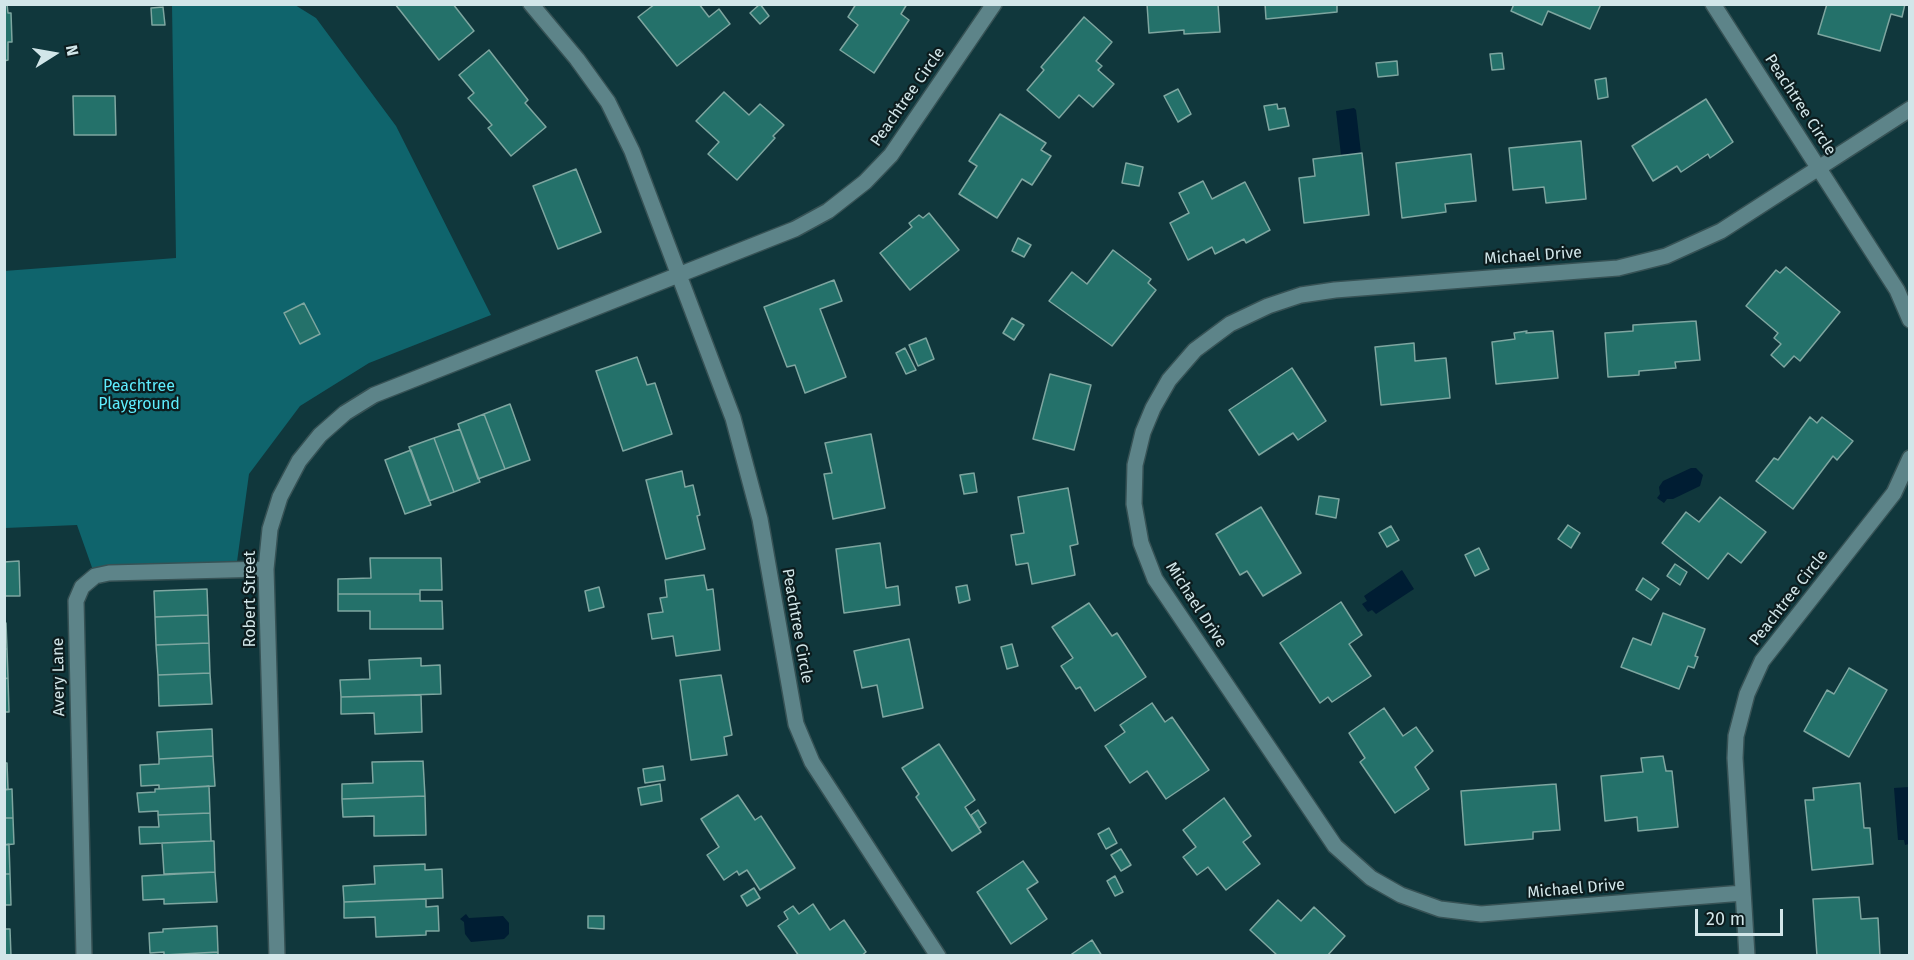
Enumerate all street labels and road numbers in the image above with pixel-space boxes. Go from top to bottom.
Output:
street label: Peachtree Circle [867,44,949,150]
street label: Peachtree Circle [1760,51,1840,159]
street label: Michael Drive [1484,243,1582,269]
street label: Peachtree Circle [1746,546,1832,650]
street label: Robert Street [241,551,261,647]
street label: Michael Drive [1161,559,1231,651]
street label: Peachtree Circle [777,567,817,685]
street label: Avery Lane [49,638,69,716]
street label: Michael Drive [1526,875,1626,903]

